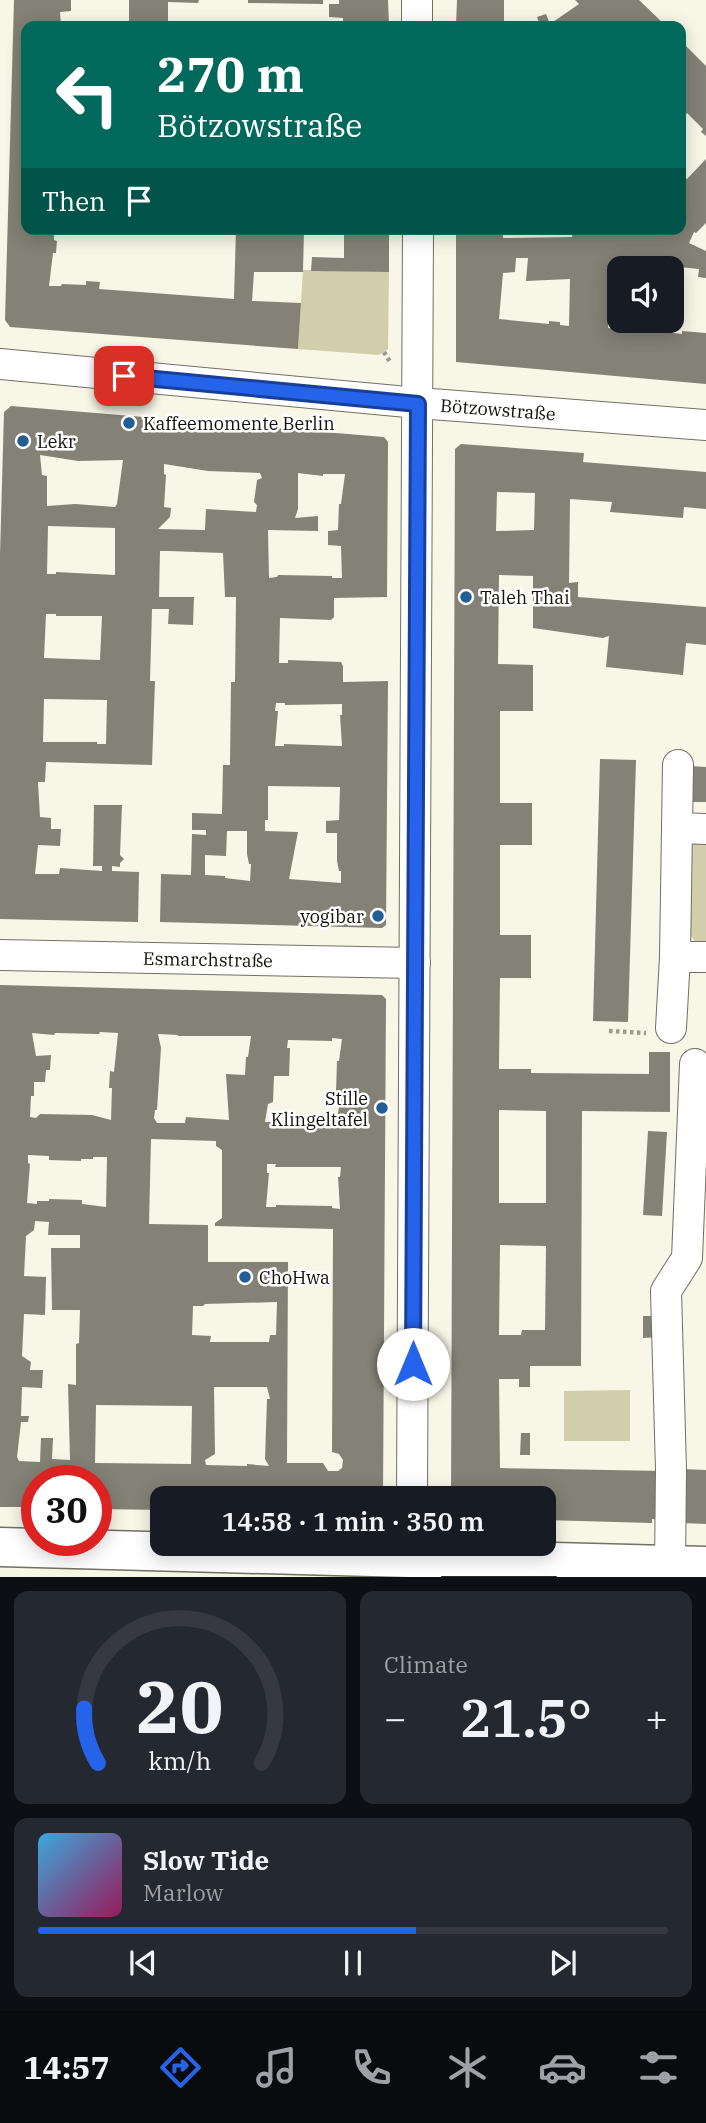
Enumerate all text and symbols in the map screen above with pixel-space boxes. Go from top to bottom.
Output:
text: 270 m [157,42,304,105]
icon: left [42,49,133,140]
text: Bötzowstraße [157,104,362,146]
icon: arrive [120,182,158,220]
text: Then [42,184,106,218]
map controls [607,256,684,333]
button: sound [607,256,684,333]
pin [94,346,154,406]
icon: arrive [105,357,143,395]
street label: Bötzowstraße [439,393,556,425]
place label: Kaffeemomente Berlin [143,412,335,435]
marker: Kaffeemomente Berlin [121,415,137,431]
place label: Lekr [37,430,76,453]
marker: Lekr [15,433,31,449]
place label: Taleh Thai [480,586,570,609]
marker: Taleh Thai [458,589,474,605]
place label: yogibar [300,905,364,928]
marker: yogibar [370,908,386,924]
street label: Esmarchstraße [143,946,273,972]
place label: Stille Klingeltafel [271,1087,368,1131]
marker: Stille Klingeltafel [374,1100,390,1116]
place label: ChoHwa [259,1266,330,1289]
marker: ChoHwa [237,1269,253,1285]
position arrow [376,1327,450,1401]
speed limit sign: 30 [21,1465,112,1556]
text: 14:58 · 1 min · 350 m [222,1504,484,1538]
text: Climate [384,1649,468,1679]
text: 20 [136,1659,224,1754]
text: 21.5° [460,1684,592,1751]
text: − [384,1693,407,1742]
text: + [645,1693,668,1742]
text: km/h [148,1744,212,1777]
text: Slow Tide [143,1843,269,1877]
text: Marlow [143,1877,223,1907]
icon: previous [124,1944,162,1982]
icon: pause [334,1944,372,1982]
icon: next [544,1944,582,1982]
icon: directions [156,2043,205,2092]
icon: music [252,2043,301,2092]
icon: phone [347,2043,396,2092]
icon: climate [443,2043,492,2092]
icon: car [538,2043,587,2092]
icon: filters [634,2043,683,2092]
text: 14:57 [23,2046,110,2088]

